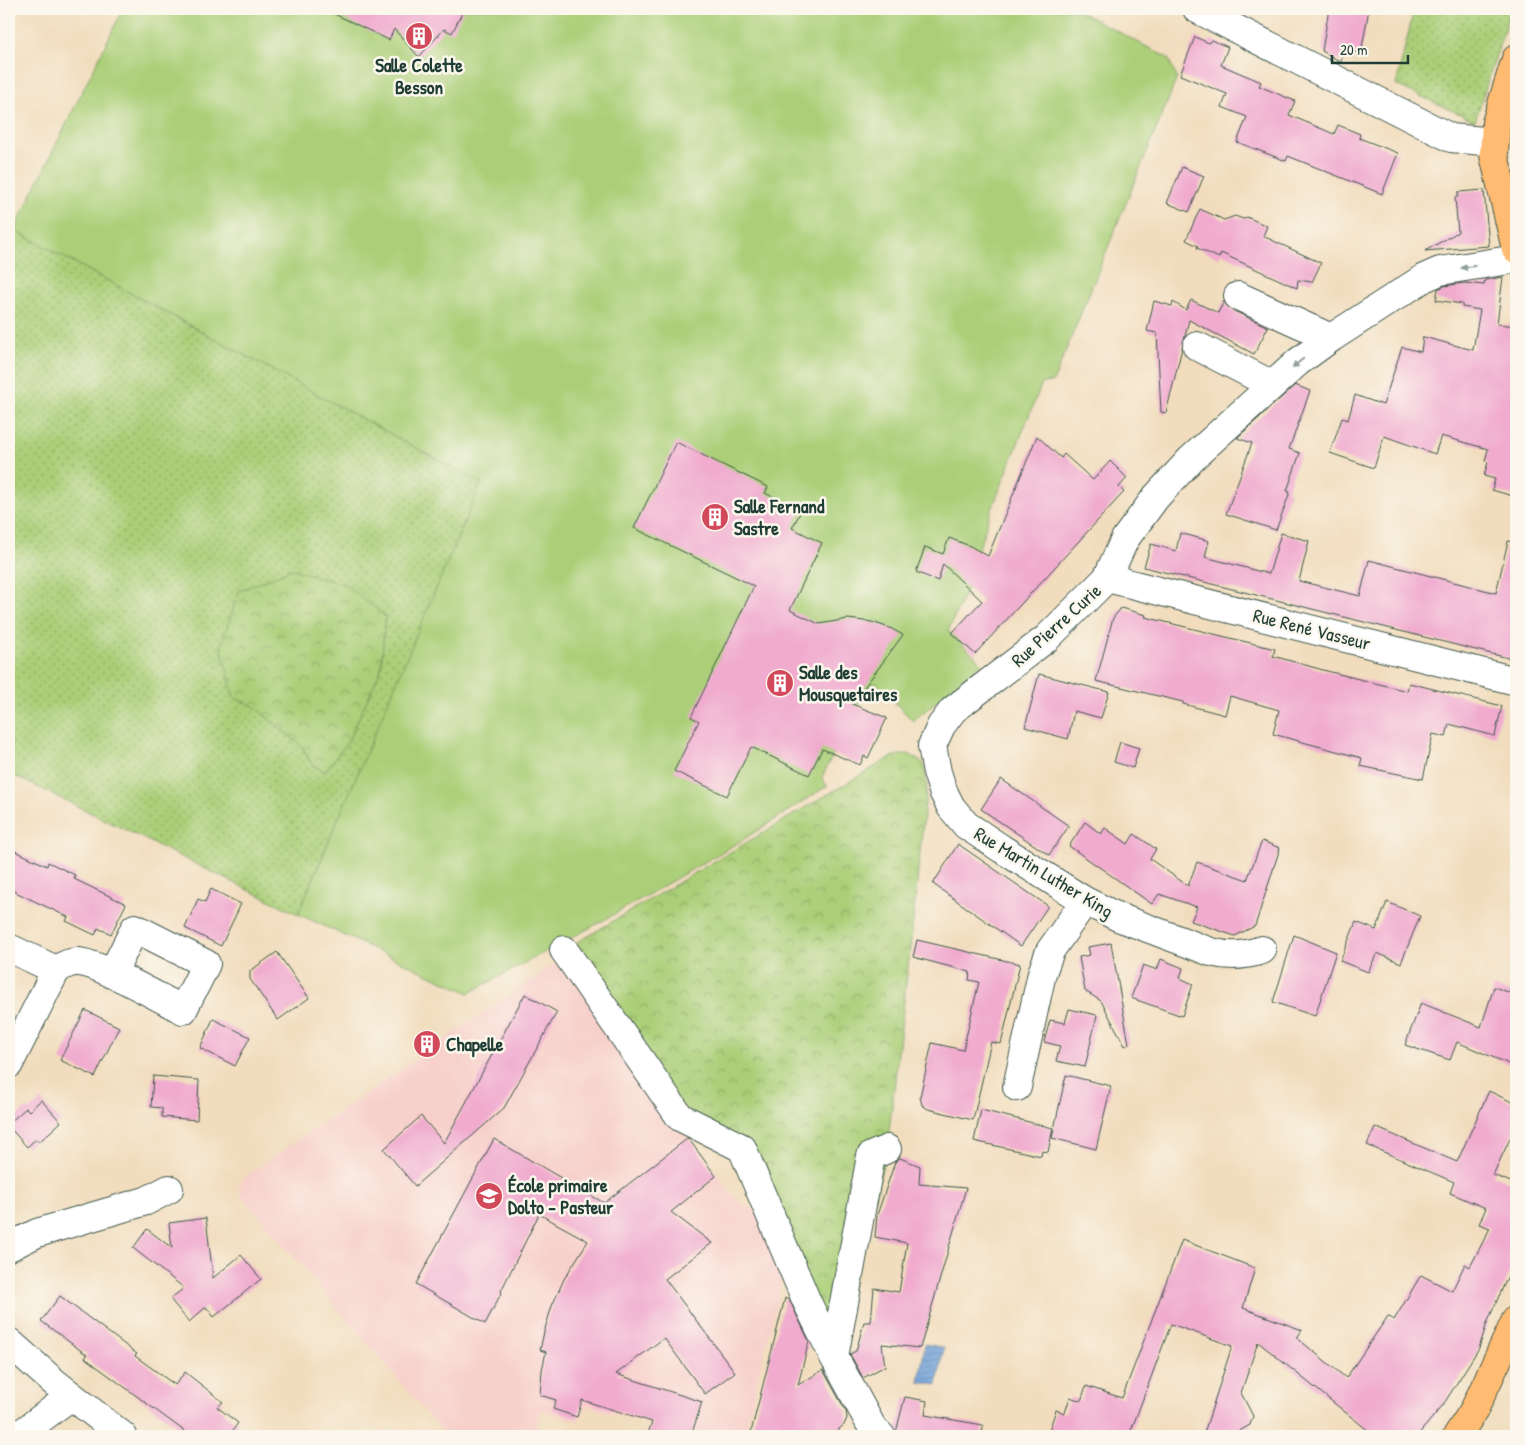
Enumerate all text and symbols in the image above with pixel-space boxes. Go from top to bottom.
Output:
building icon: Salle Colette Besson [404,21,434,51]
scale bar [1332,32,1409,64]
text: 20 m [1340,39,1367,60]
place label: Salle Colette Besson [375,52,463,100]
one-way arrow [1460,263,1476,271]
one-way arrow [1292,357,1305,368]
place label: Salle Fernand Sastre [734,493,825,541]
building icon: Salle Fernand Sastre [700,502,730,532]
street label: Rue Pierre Curie [1005,577,1107,672]
street label: Rue René Vasseur [1251,602,1374,656]
place label: Salle des Mousquetaires [799,659,898,708]
building icon: Salle des Mousquetaires [765,668,795,698]
street label: Rue Martin Luther King [970,820,1118,924]
building icon: Chapelle [412,1029,442,1059]
place label: Chapelle [446,1031,504,1058]
place label: École primaire Dolto - Pasteur [508,1172,614,1220]
school or university icon: École primaire Dolto - Pasteur [474,1181,504,1211]

